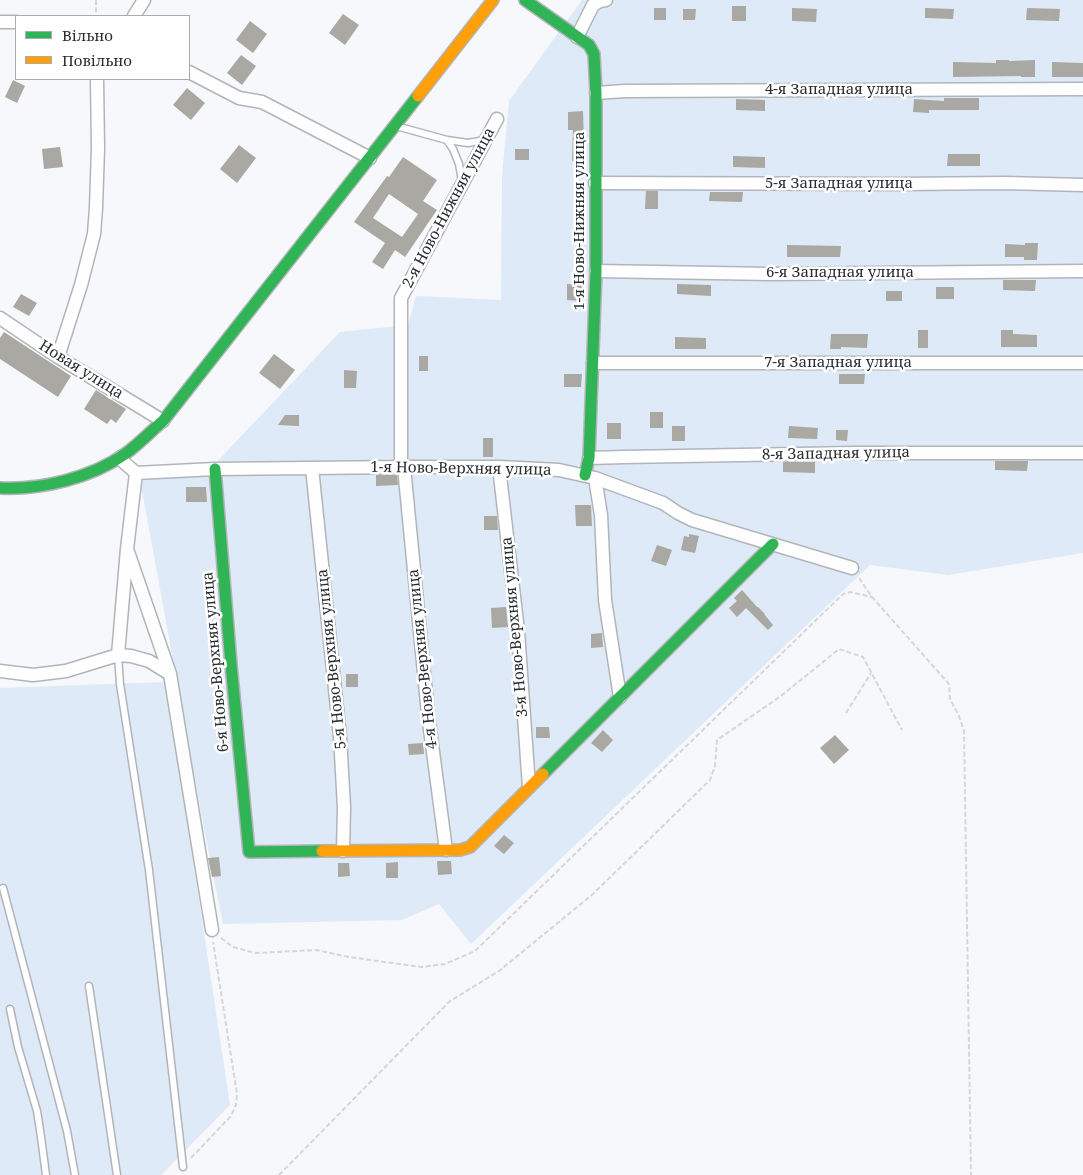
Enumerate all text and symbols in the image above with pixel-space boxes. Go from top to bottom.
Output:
legend [15,15,190,80]
text: Вільно [62,25,113,45]
text: Повільно [62,50,132,70]
street label: 4-я Западная улица [765,81,913,99]
street label: 2-я Ново-Нижняя улица [399,125,499,291]
street label: 1-я Ново-Нижняя улица [571,131,589,311]
street label: 5-я Западная улица [765,175,913,193]
street label: 6-я Западная улица [766,264,914,282]
street label: Новая улица [35,337,127,403]
street label: 7-я Западная улица [764,354,912,372]
street label: 8-я Западная улица [762,444,910,464]
street label: 1-я Ново-Верхняя улица [370,458,552,480]
street label: 3-я Ново-Верхняя улица [498,536,532,718]
street label: 5-я Ново-Верхняя улица [314,568,350,750]
street label: 4-я Ново-Верхняя улица [405,568,441,750]
street label: 6-я Ново-Верхняя улица [199,571,233,753]

